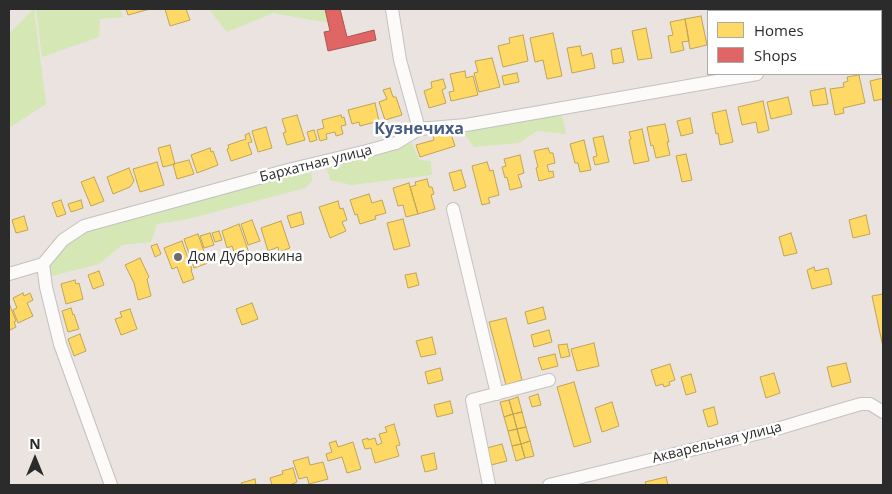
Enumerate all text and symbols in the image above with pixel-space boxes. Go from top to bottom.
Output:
legend [707,10,882,75]
text: Homes [754,20,804,40]
text: Shops [754,45,797,65]
district label: Кузнечиха [374,119,464,139]
street label: Бархатная улица [258,142,374,186]
place label: Дом Дубровкина [188,249,303,265]
marker: Дом Дубровкина [172,251,184,263]
street label: Акварельная улица [650,419,784,467]
north arrow [10,434,60,484]
text: N [29,434,41,453]

